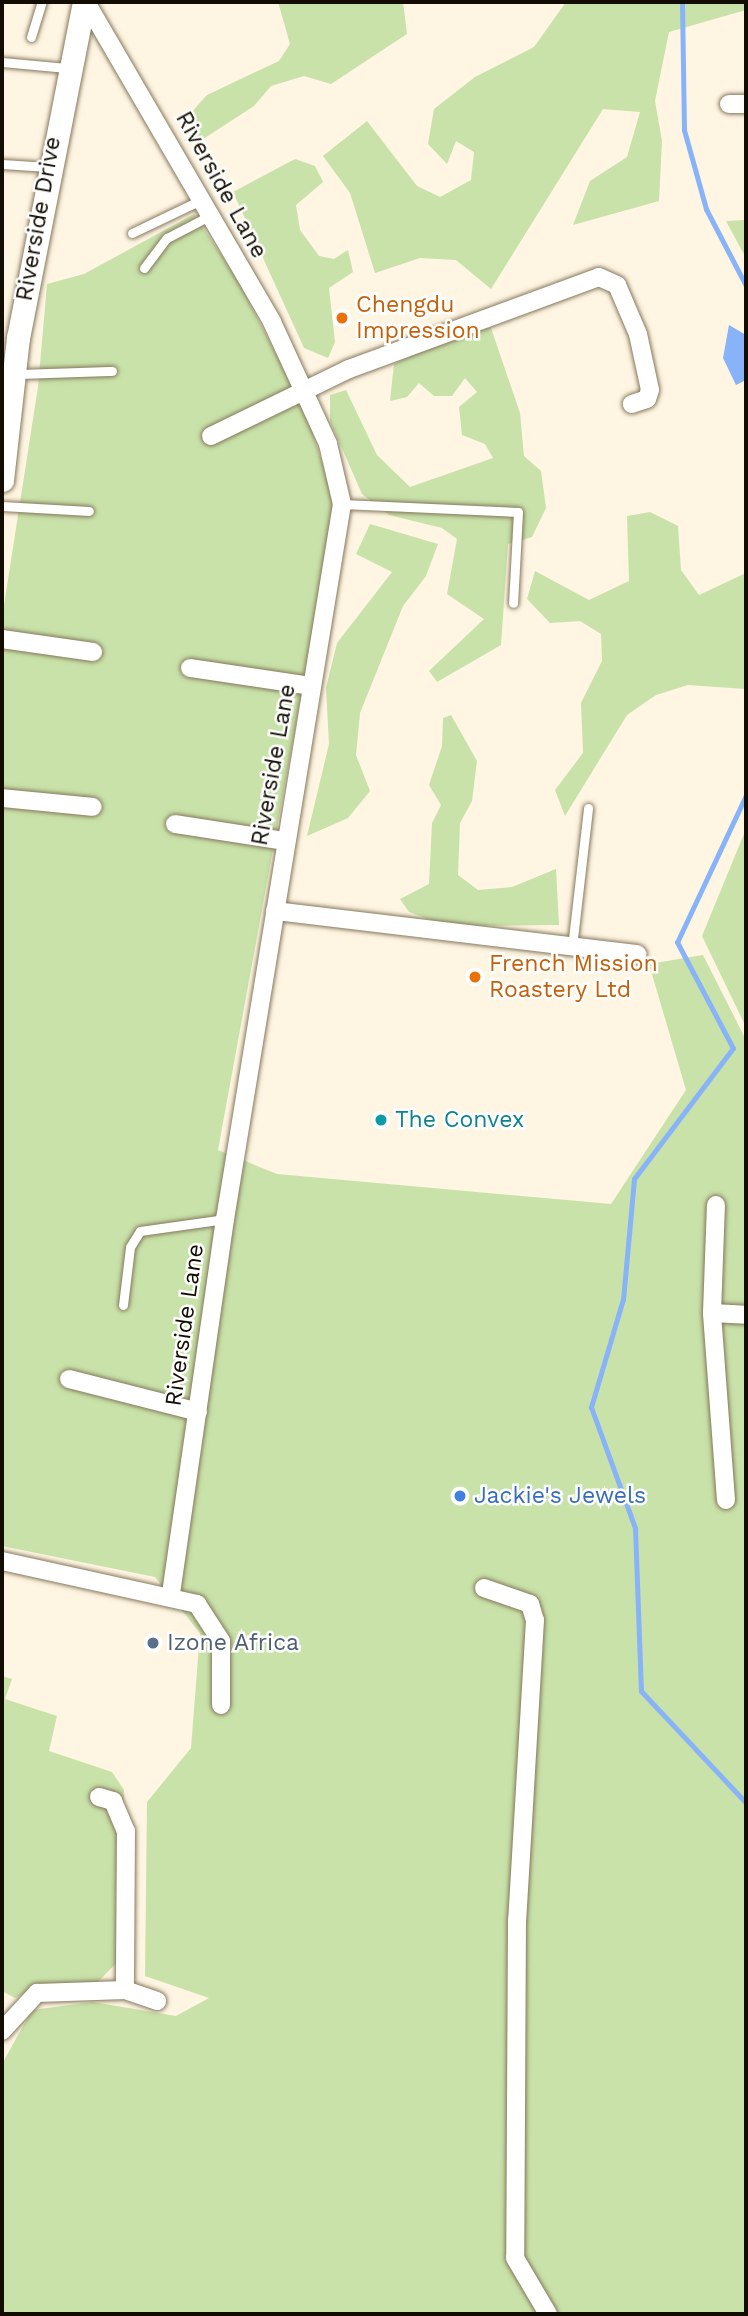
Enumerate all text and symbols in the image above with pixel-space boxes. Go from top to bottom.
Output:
street label: Riverside Lane [169,107,273,263]
street label: Riverside Drive [11,135,67,303]
place label: Chengdu Impression [356,291,480,345]
marker: Chengdu Impression [334,310,350,326]
street label: Riverside Lane [246,682,302,848]
place label: French Mission Roastery Ltd [489,950,658,1004]
marker: French Mission Roastery Ltd [467,969,483,985]
place label: The Convex [395,1106,524,1134]
marker: The Convex [373,1112,389,1128]
street label: Riverside Lane [160,1242,210,1408]
place label: Jackie's Jewels [474,1482,647,1510]
marker: Jackie's Jewels [452,1488,468,1504]
place label: Izone Africa [167,1629,300,1657]
marker: Izone Africa [145,1635,161,1651]

